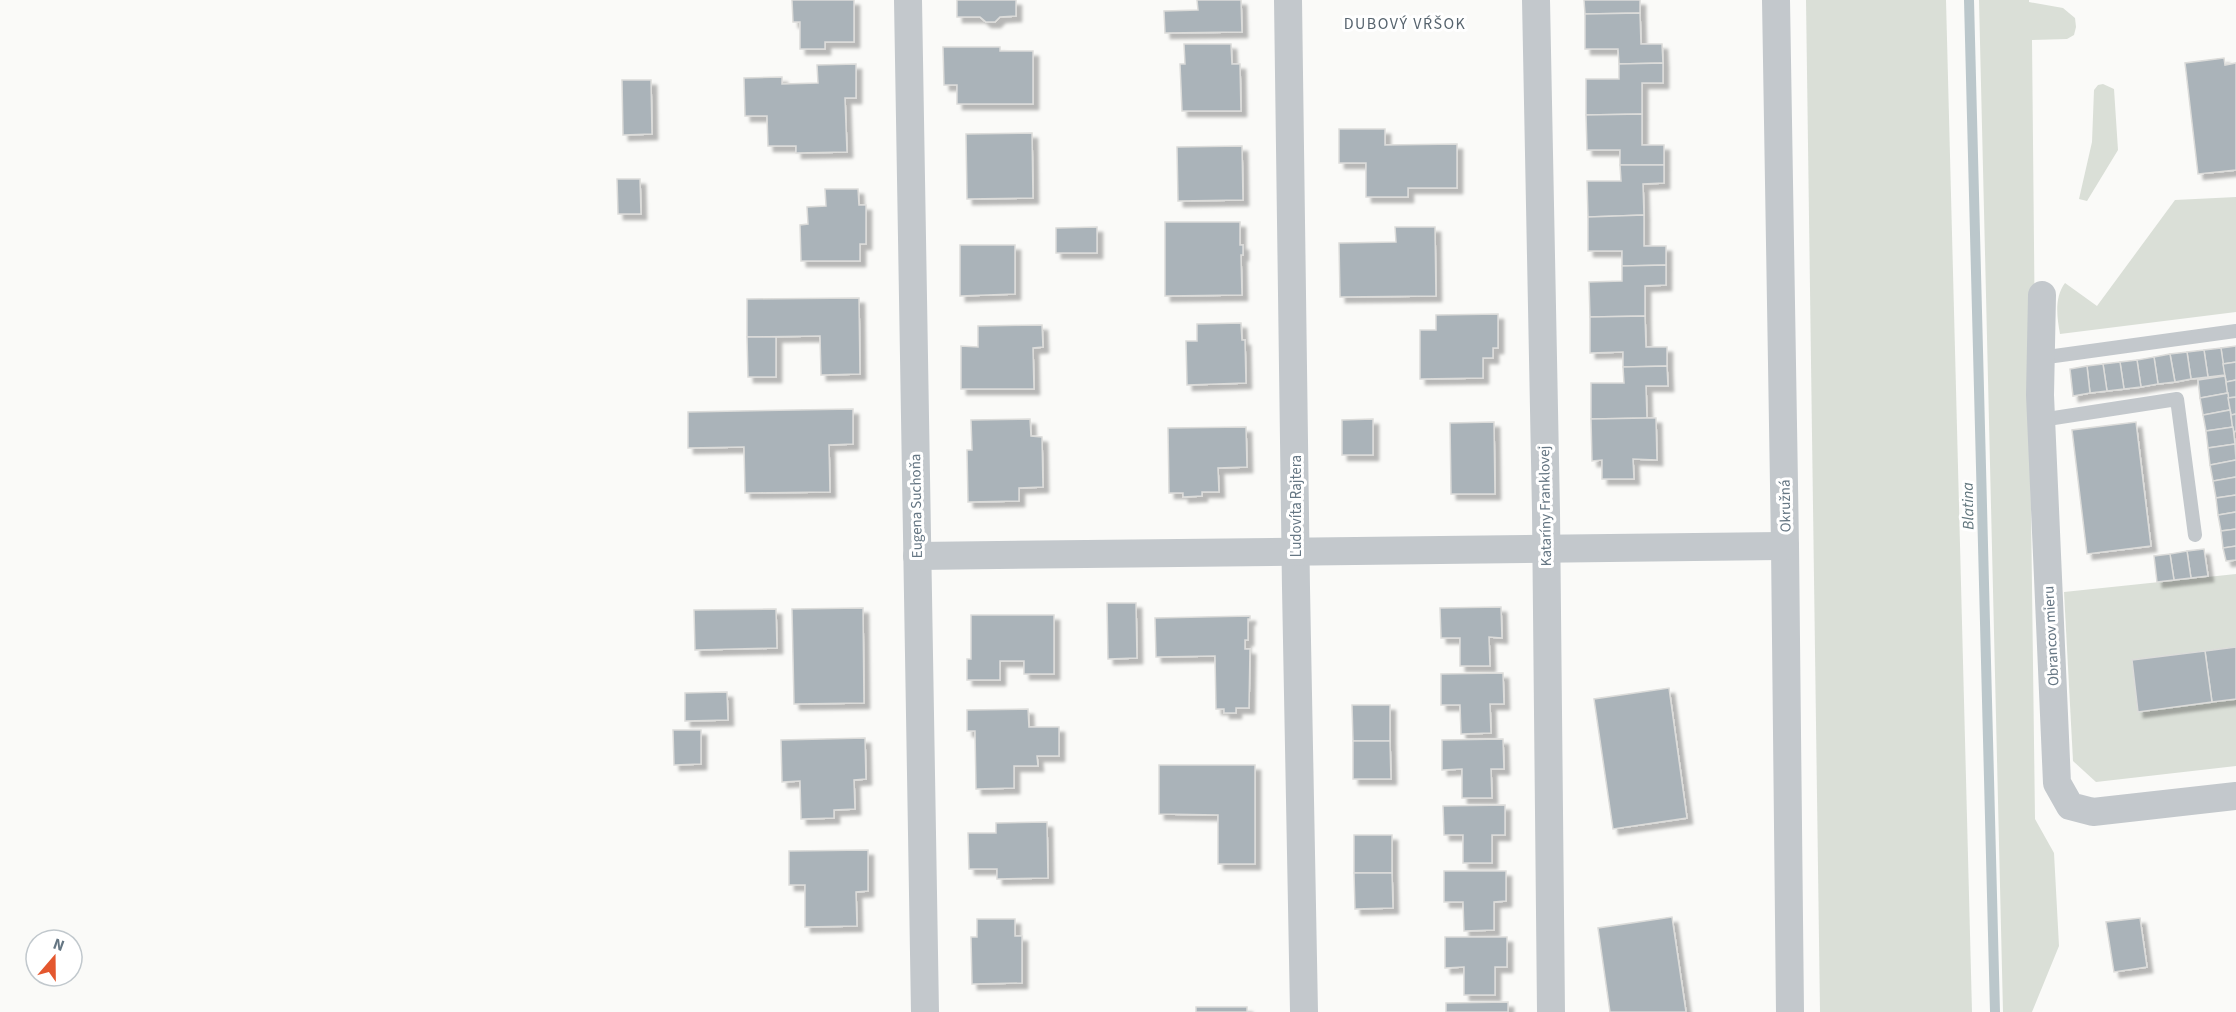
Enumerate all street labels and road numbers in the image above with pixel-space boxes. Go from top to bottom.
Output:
street label: Kataríny Franklovej [1534,446,1557,566]
street label: Eugena Suchoňa [905,453,928,559]
street label: Ľudovíta Rajtera [1286,455,1307,557]
street label: Okružná [1775,479,1796,533]
street label: Obrancov mieru [2038,585,2065,687]

